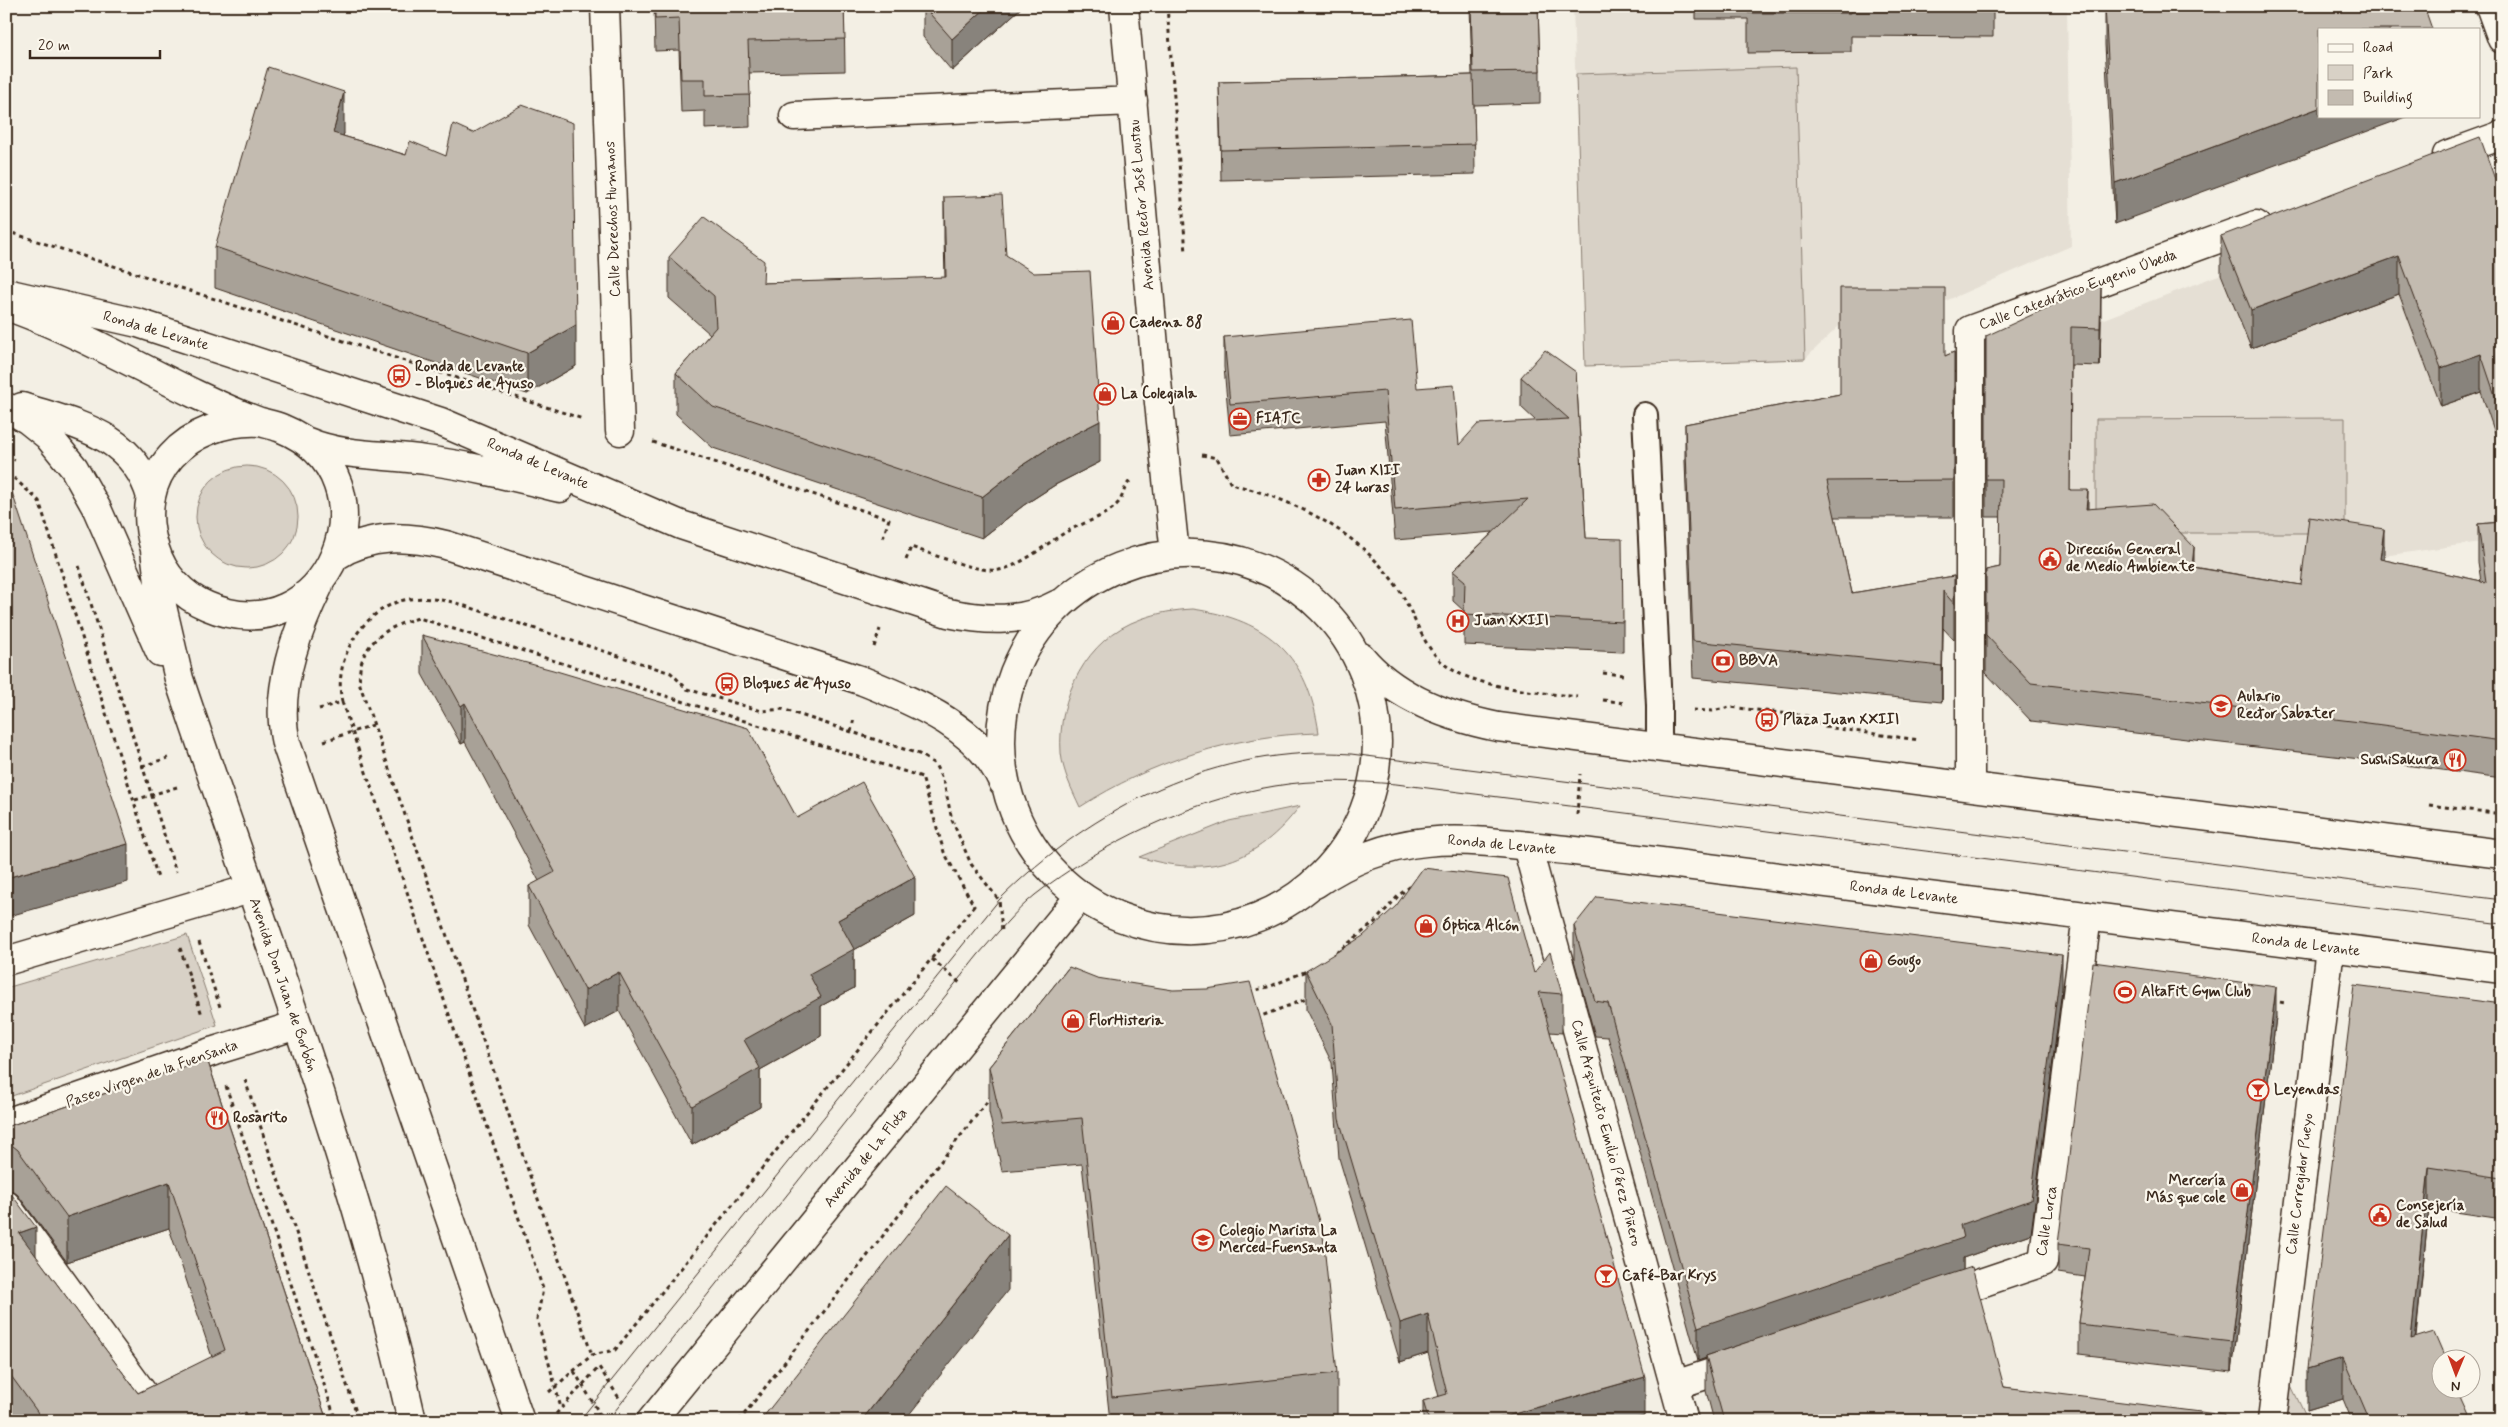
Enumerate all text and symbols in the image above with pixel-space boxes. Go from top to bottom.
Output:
scale bar [30,28,160,60]
legend [2318,28,2480,118]
text: 20 m [38,36,70,56]
text: Road [2363,38,2393,58]
text: Park [2363,64,2393,84]
text: Building [2363,88,2413,109]
street label: Avenida Rector José Loustau [1125,119,1159,291]
street label: Calle Derechos Humanos [600,140,626,297]
street label: Calle Catedrático Eugenio Úbeda [1976,245,2180,335]
street label: Ronda de Levante [101,306,211,356]
shop icon: Cadena 88 [1101,311,1125,335]
place label: Cadena 88 [1129,313,1203,333]
place label: Ronda de Levante - Bloques de Ayuso [415,357,534,394]
bus stop icon: Ronda de Levante - Bloques de Ayuso [387,364,411,388]
shop icon: La Colegiala [1093,382,1117,406]
place label: La Colegiala [1121,384,1198,405]
office icon: FIATC [1228,407,1252,431]
place label: FIATC [1256,409,1301,429]
street label: Ronda de Levante [484,433,592,495]
place label: Juan XIII 24 horas [1335,461,1401,498]
pharmacy icon: Juan XIII 24 horas [1307,468,1331,492]
place label: Dirección General de Medio Ambiente [2066,540,2195,577]
public building icon: Dirección General de Medio Ambiente [2038,547,2062,571]
hospital icon: Juan XXIII [1446,609,1470,633]
place label: Juan XXIII [1474,611,1549,631]
bank icon: BBVA [1711,649,1735,673]
place label: BBVA [1739,651,1778,671]
bus stop icon: Bloques de Ayuso [715,672,739,696]
place label: Bloques de Ayuso [743,674,851,694]
place label: Aulario Rector Sabater [2237,687,2335,724]
school or university icon: Aulario Rector Sabater [2209,694,2233,718]
bus stop icon: Plaza Juan XXIII [1755,708,1779,732]
place label: Plaza Juan XXIII [1783,710,1899,730]
restaurant icon: SushiSakura [2443,748,2467,772]
place label: SushiSakura [2360,750,2439,770]
street label: Ronda de Levante [1447,830,1557,860]
street label: Ronda de Levante [1848,876,1960,910]
street label: Avenida Don Juan de Borbón [244,895,322,1075]
shop icon: Óptica Alcón [1414,914,1438,938]
place label: Óptica Alcón [1442,916,1520,936]
street label: Ronda de Levante [2250,928,2362,962]
shop icon: Gougo [1859,949,1883,973]
place label: Gougo [1887,951,1921,973]
sports icon: AltaFit Gym Club [2113,980,2137,1004]
place label: AltaFit Gym Club [2141,982,2251,1002]
shop icon: FlorHisteria [1061,1009,1085,1033]
place label: FlorHisteria [1089,1011,1164,1031]
street label: Calle Arquitecto Emilio Pérez Piñero [1566,1017,1646,1249]
street label: Paseo Virgen de la Fuensanta [63,1035,241,1114]
bar icon: Leyendas [2246,1078,2270,1102]
place label: Leyendas [2274,1080,2340,1100]
street label: Avenida de La Flota [820,1104,912,1212]
restaurant icon: Rosarito [205,1106,229,1130]
place label: Rosarito [233,1108,288,1128]
street label: Calle Corregidor Pueyo [2281,1112,2319,1256]
place label: Mercería Más que cole [2146,1171,2227,1208]
shop icon: Mercería Más que cole [2230,1178,2254,1202]
street label: Calle Lorca [2032,1184,2062,1258]
place label: Consejería de Salud [2396,1196,2465,1233]
public building icon: Consejería de Salud [2368,1203,2392,1227]
place label: Colegio Marista La Merced-Fuensanta [1219,1221,1338,1258]
school or university icon: Colegio Marista La Merced-Fuensanta [1191,1228,1215,1252]
bar icon: Café-Bar Krys [1594,1264,1618,1288]
place label: Café-Bar Krys [1622,1266,1717,1286]
north arrow [2430,1350,2480,1400]
text: N [2451,1377,2461,1395]

